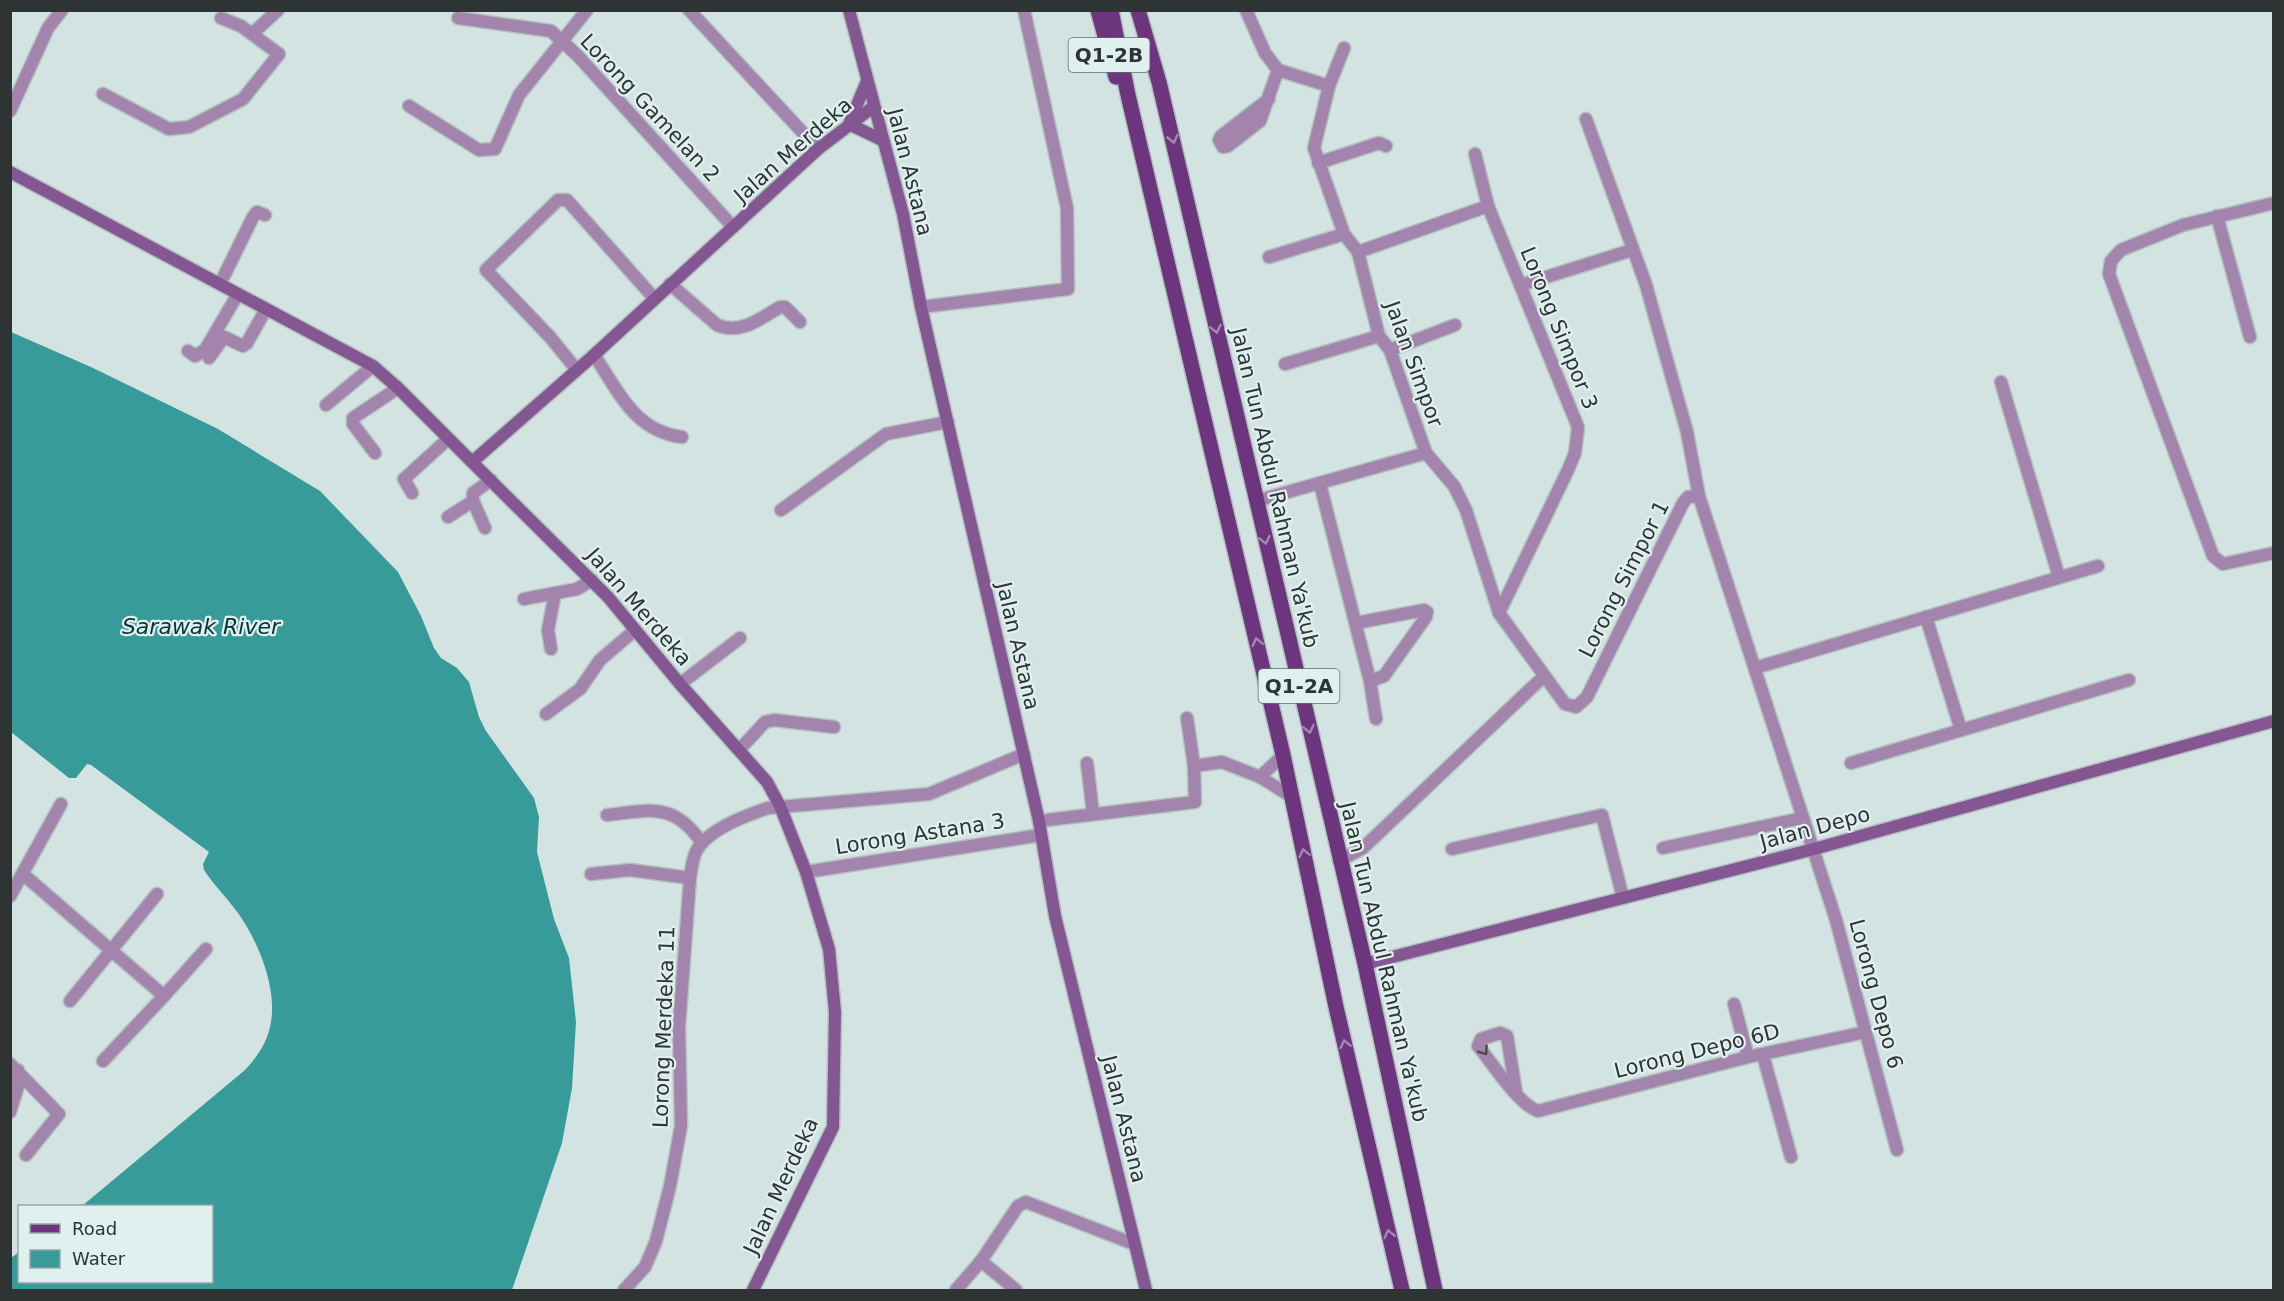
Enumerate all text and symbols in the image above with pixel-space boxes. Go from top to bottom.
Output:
street label: Lorong Gamelan 2 [575,29,725,187]
road number: Q1-2B [1068,38,1150,72]
street label: Jalan Merdeka [728,92,857,209]
street label: Jalan Astana [882,104,937,238]
one-way arrow [1165,134,1178,144]
street label: Lorong Simpor 3 [1515,243,1603,413]
street label: Jalan Simpor [1379,296,1448,431]
one-way arrow [1209,324,1222,334]
street label: Jalan Tun Abdul Rahman Ya'kub [1226,324,1324,650]
street label: Lorong Simpor 1 [1574,496,1674,662]
one-way arrow [1257,534,1270,544]
street label: Jalan Merdeka [580,542,697,671]
street label: Jalan Astana [991,578,1044,712]
water label: Sarawak River [122,614,282,639]
one-way arrow [1251,637,1264,647]
road number: Q1-2A [1258,669,1340,703]
one-way arrow [1301,724,1314,734]
street label: Jalan Tun Abdul Rahman Ya'kub [1335,798,1433,1124]
street label: Jalan Depo [1755,802,1873,855]
street label: Lorong Astana 3 [834,809,1006,859]
one-way arrow [1298,848,1311,858]
street label: Lorong Depo 6 [1845,917,1907,1071]
street label: Lorong Merdeka 11 [648,926,680,1128]
street label: Lorong Depo 6D [1612,1019,1782,1083]
one-way arrow [1339,1039,1352,1049]
one-way arrow [1477,1045,1488,1056]
street label: Jalan Astana [1096,1051,1151,1185]
street label: Jalan Merdeka [738,1114,823,1260]
legend [18,1205,213,1283]
text: Road [72,1218,117,1239]
one-way arrow [1384,1229,1397,1239]
text: Water [72,1248,126,1269]

